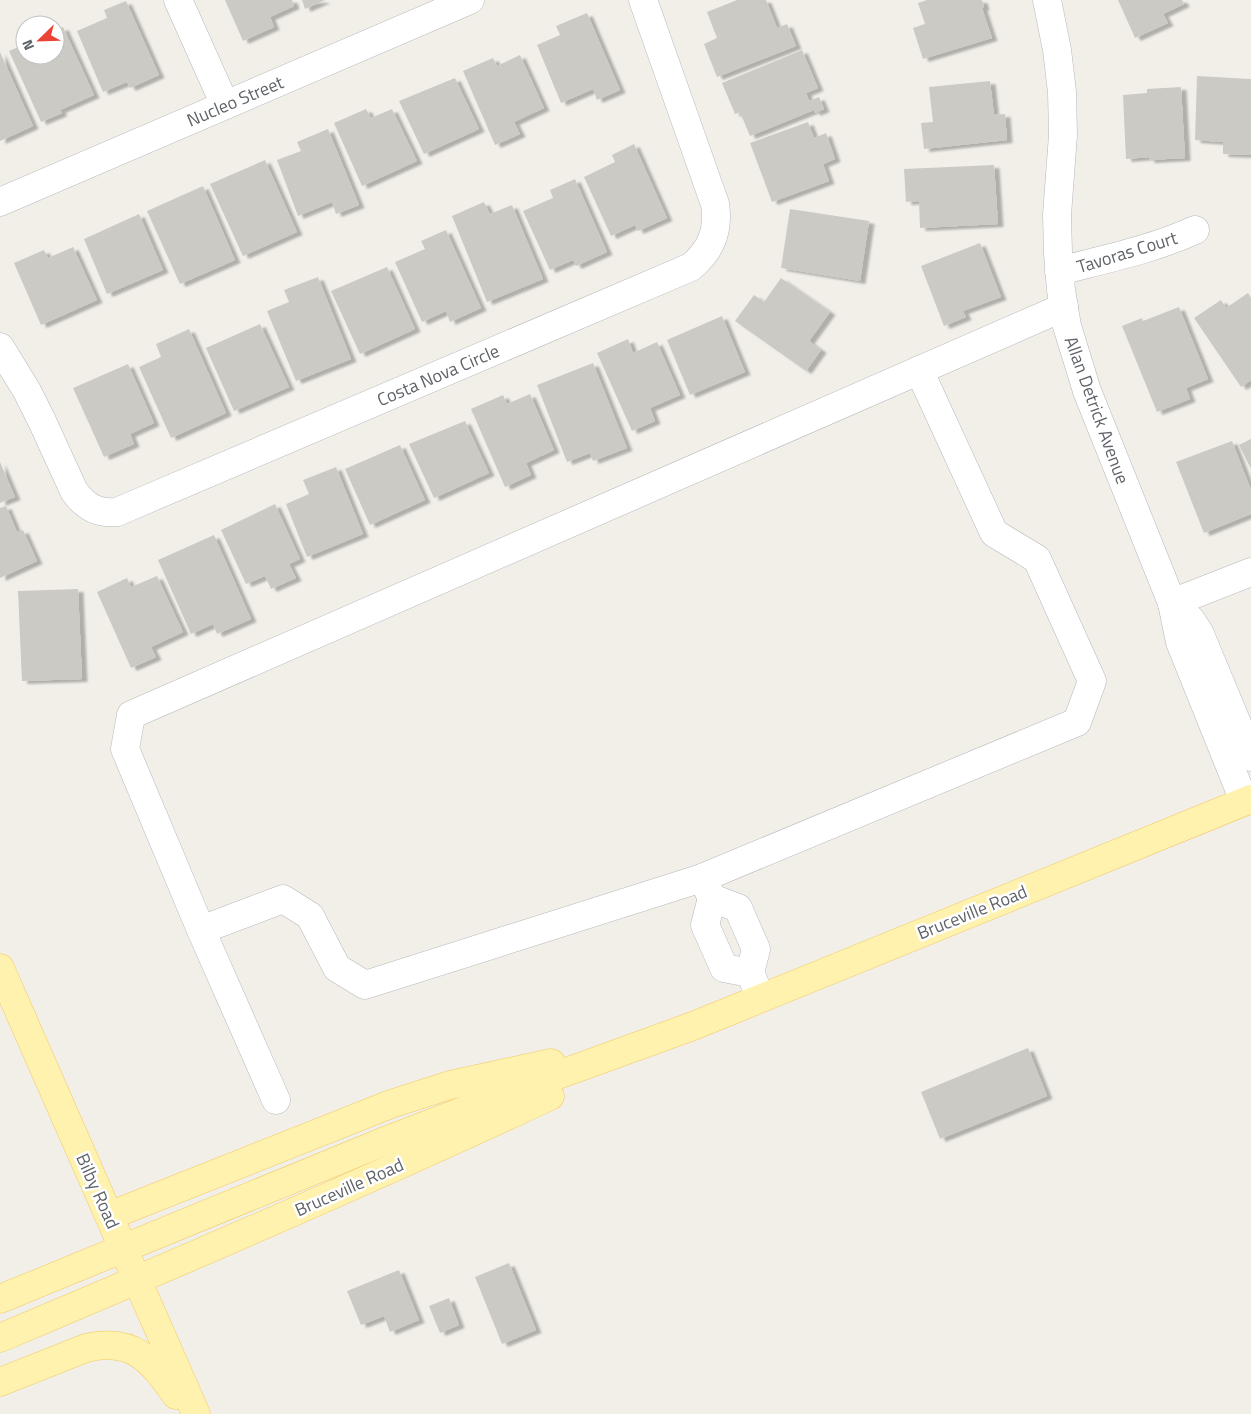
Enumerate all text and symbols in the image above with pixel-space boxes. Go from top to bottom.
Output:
north arrow [15,15,65,65]
text: N [16,37,39,54]
street label: Nucleo Street [182,68,288,133]
street label: Tavoras Court [1074,224,1181,280]
street label: Allan Detrick Avenue [1058,332,1136,488]
street label: Costa Nova Circle [373,337,503,413]
street label: Bruceville Road [913,878,1031,946]
street label: Bilby Road [69,1149,127,1233]
street label: Bruceville Road [290,1151,408,1223]

